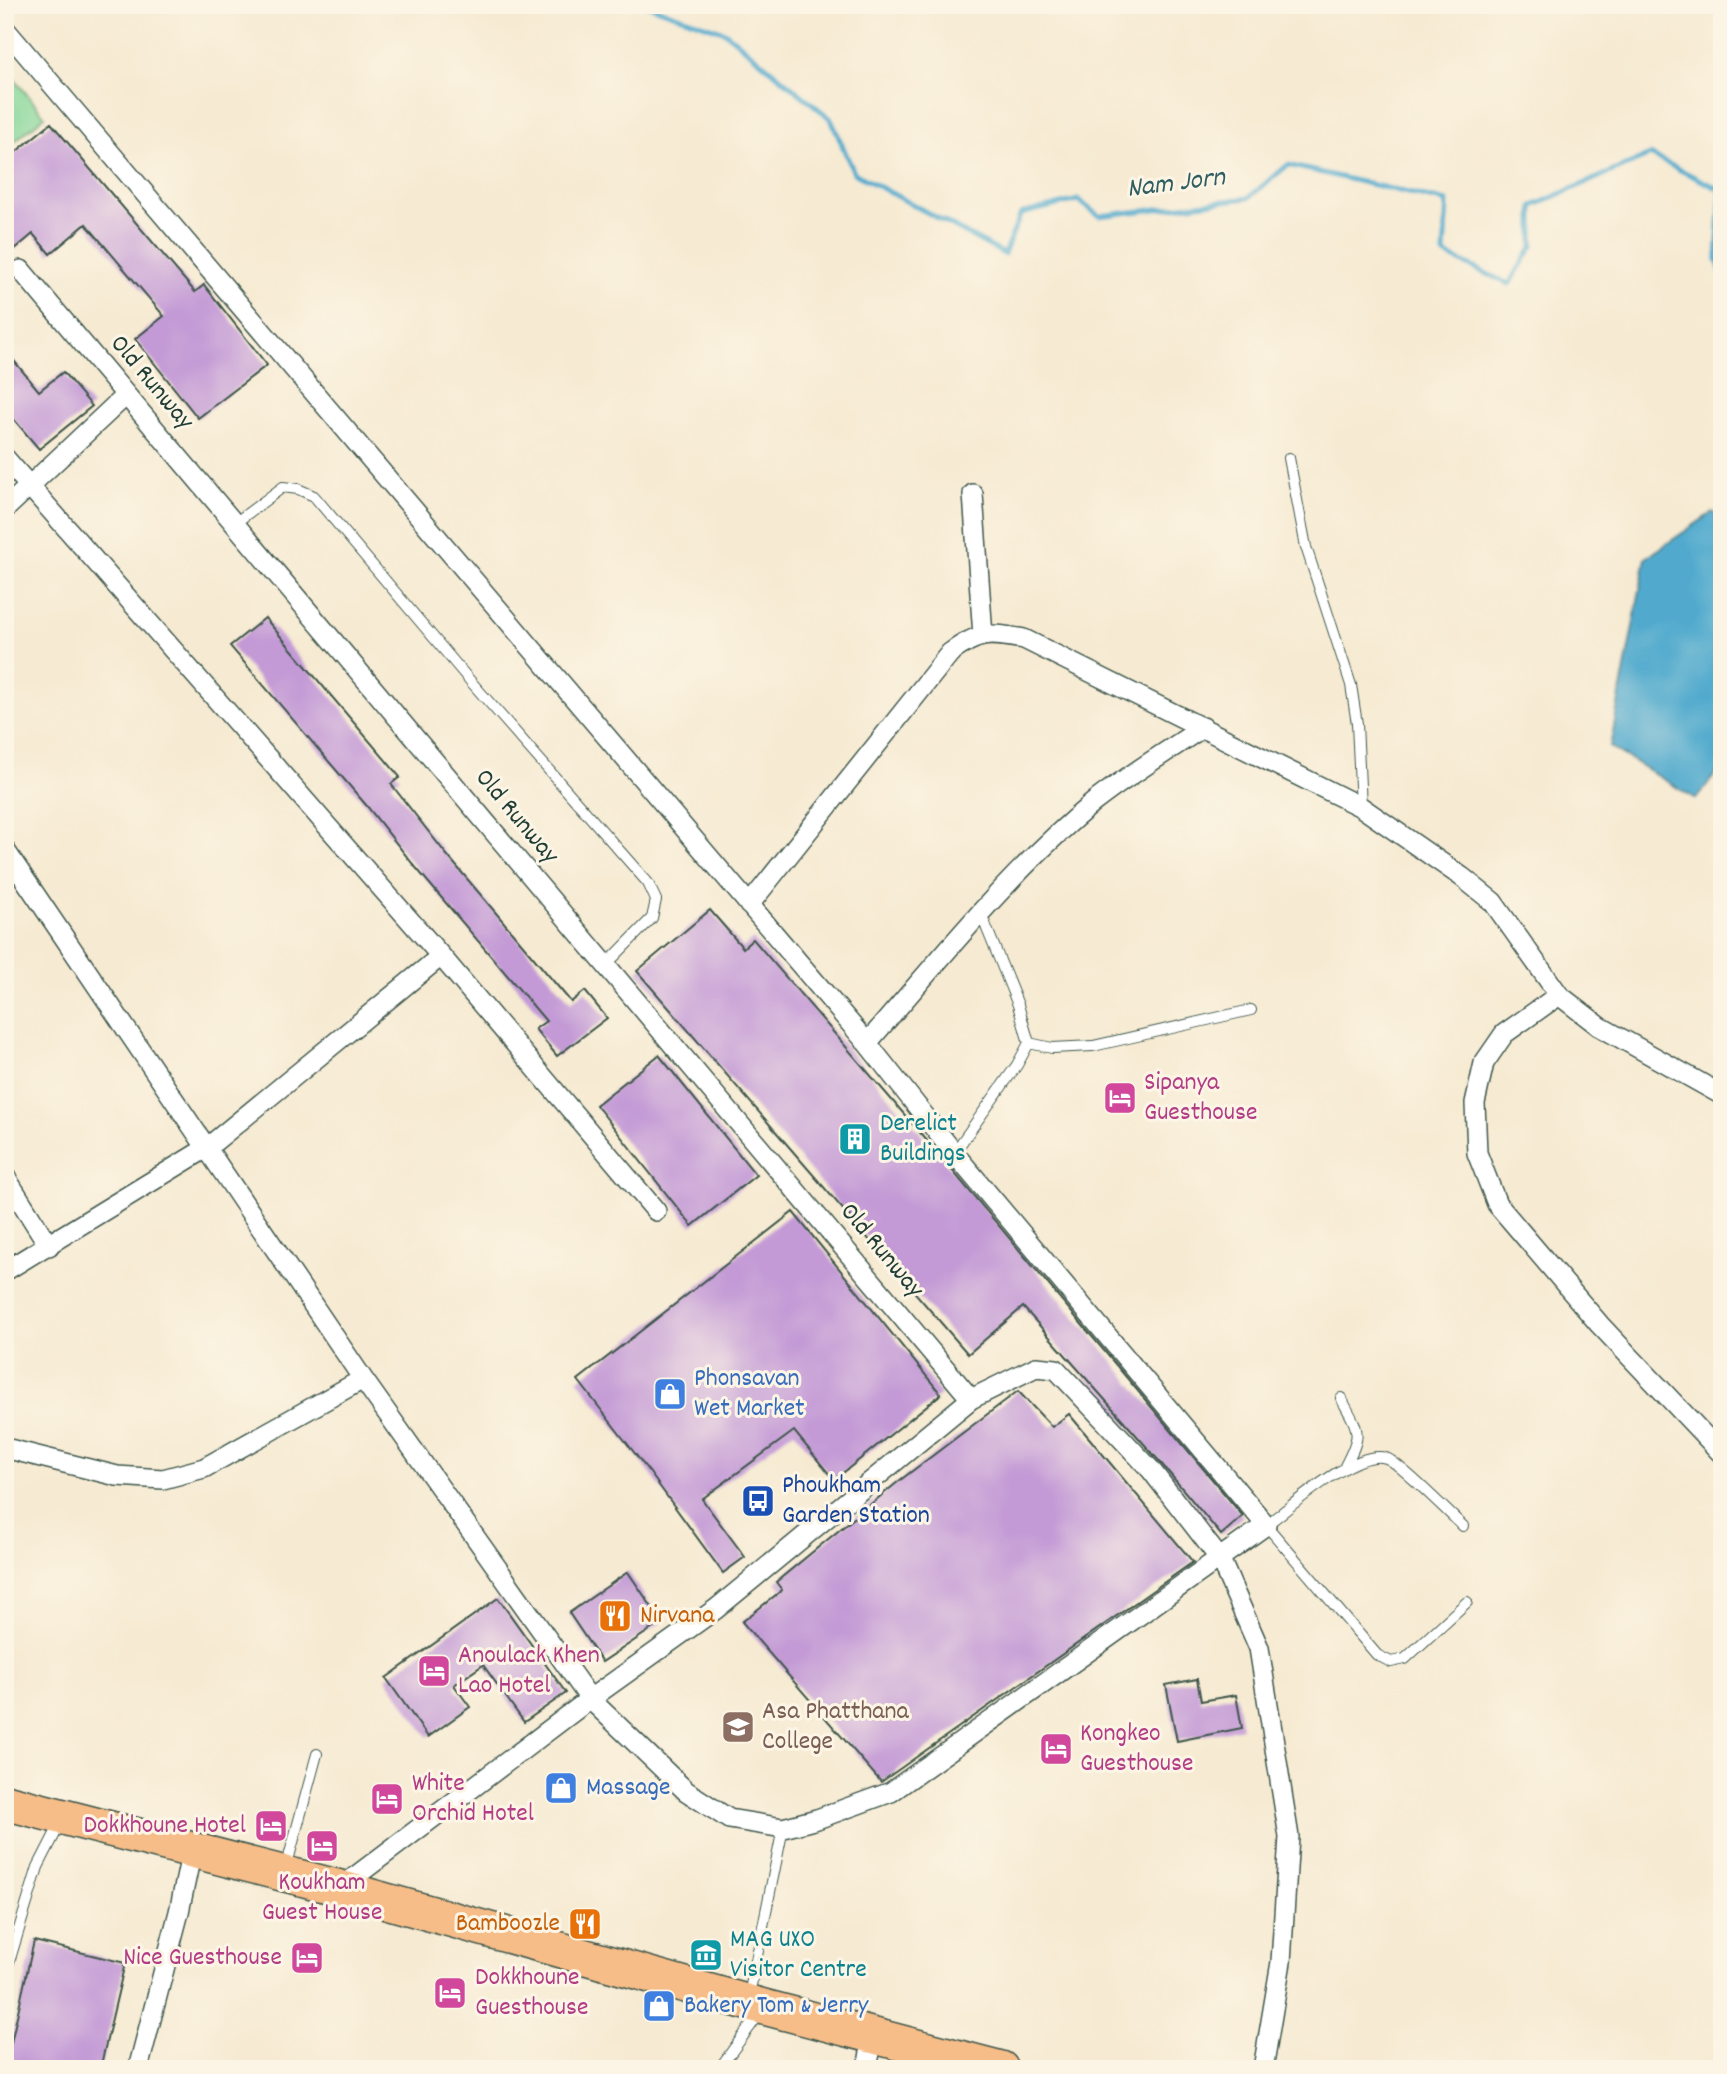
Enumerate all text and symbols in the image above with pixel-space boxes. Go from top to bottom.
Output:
water label: Nam Jorn [1125,159,1228,211]
street label: Old Runway [100,327,202,439]
street label: Old Runway [465,761,567,873]
place label: Sipanya Guesthouse [1144,1065,1257,1132]
hotel icon: Sipanya Guesthouse [1101,1079,1139,1117]
place label: Derelict Buildings [880,1106,966,1173]
building icon: Derelict Buildings [836,1120,874,1158]
street label: Old Runway [830,1195,932,1307]
place label: Phonsavan Wet Market [694,1361,805,1428]
shop icon: Phonsavan Wet Market [651,1375,689,1413]
place label: Phoukham Garden Station [782,1468,930,1535]
bus stop icon: Phoukham Garden Station [739,1482,777,1520]
restaurant icon: Nirvana [596,1597,634,1635]
place label: Nirvana [640,1598,715,1635]
place label: Anoulack Khen Lao Hotel [458,1638,600,1705]
hotel icon: Anoulack Khen Lao Hotel [415,1652,453,1690]
place label: Asa Phatthana College [762,1694,909,1761]
school or university icon: Asa Phatthana College [719,1708,757,1746]
place label: Kongkeo Guesthouse [1080,1716,1193,1783]
hotel icon: Kongkeo Guesthouse [1037,1730,1075,1768]
place label: White Orchid Hotel [412,1766,534,1833]
shop icon: Massage [542,1769,580,1807]
place label: Massage [586,1770,670,1807]
hotel icon: White Orchid Hotel [368,1780,406,1818]
hotel icon: Dokkhoune Hotel [252,1807,290,1845]
place label: Dokkhoune Hotel [83,1808,246,1845]
hotel icon: Koukham Guest House [303,1827,341,1865]
place label: Koukham Guest House [262,1865,382,1932]
restaurant icon: Bamboozle [566,1905,604,1943]
place label: Bamboozle [456,1906,560,1943]
place label: MAG UXO Visitor Centre [730,1922,867,1989]
museum icon: MAG UXO Visitor Centre [687,1936,725,1974]
hotel icon: Nice Guesthouse [288,1939,326,1977]
place label: Nice Guesthouse [123,1940,282,1977]
place label: Dokkhoune Guesthouse [475,1960,588,2027]
hotel icon: Dokkhoune Guesthouse [431,1974,469,2012]
shop icon: Bakery Tom & Jerry [640,1987,678,2025]
place label: Bakery Tom & Jerry [684,1988,869,2025]

